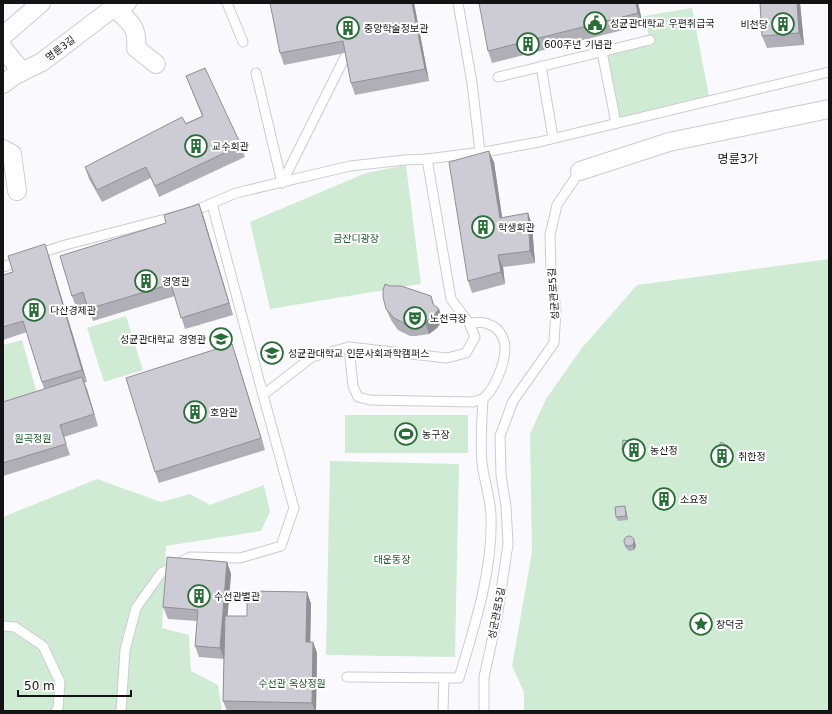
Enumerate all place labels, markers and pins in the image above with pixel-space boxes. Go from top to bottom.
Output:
public building icon: 성균관대학교 우편취급국 [582,10,608,36]
building icon: 비천당 [770,11,796,37]
building icon: 중앙학술정보관 [335,15,361,41]
place label: 성균관대학교 우편취급국 [610,18,714,29]
place label: 비천당 [740,19,768,30]
place label: 중앙학술정보관 [364,23,429,34]
building icon: 600주년 기념관 [515,31,541,57]
place label: 600주년 기념관 [544,39,613,50]
building icon: 교수회관 [183,133,209,159]
place label: 교수회관 [212,141,250,152]
building icon: 학생회관 [470,214,496,240]
place label: 학생회관 [498,222,536,233]
building icon: 경영관 [133,268,159,294]
place label: 경영관 [162,276,190,287]
building icon: 다산경제관 [21,297,47,323]
place label: 다산경제관 [50,305,97,316]
theatre icon: 노천극장 [402,305,428,331]
place label: 노천극장 [430,313,467,324]
school or university icon: 성균관대학교 경영관 [208,326,234,352]
place label: 성균관대학교 경영관 [120,334,207,345]
school or university icon: 성균관대학교 인문사회과학캠퍼스 [259,340,285,366]
place label: 성균관대학교 인문사회과학캠퍼스 [288,348,429,359]
building icon: 호암관 [182,399,208,425]
place label: 호암관 [210,407,238,418]
sports icon: 농구장 [393,421,419,447]
place label: 농구장 [422,429,450,440]
building icon: 농산정 [621,437,647,463]
building icon: 취한정 [709,443,735,469]
place label: 농산정 [650,445,678,456]
place label: 취한정 [738,451,766,462]
building icon: 소요정 [651,486,677,512]
place label: 소요정 [680,494,708,505]
building icon: 수선관별관 [186,583,212,609]
place label: 수선관별관 [214,591,261,602]
place icon: 창덕궁 [688,611,714,637]
place label: 창덕궁 [716,619,744,630]

